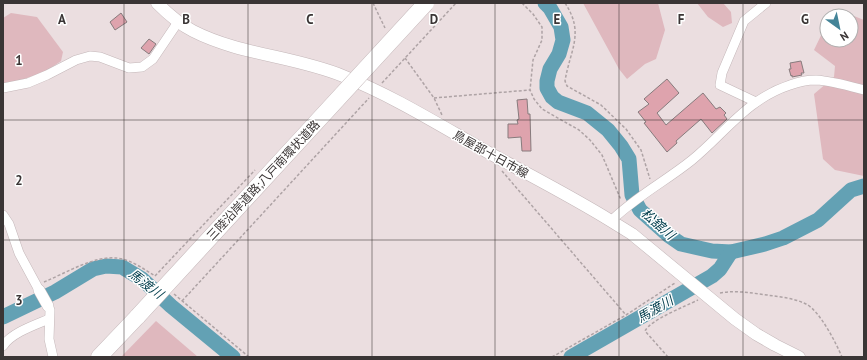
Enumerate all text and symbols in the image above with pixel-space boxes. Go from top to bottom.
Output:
north arrow [819,8,859,48]
text: A [58,11,66,28]
text: B [182,11,190,28]
text: C [306,11,314,28]
text: D [430,11,438,28]
text: E [554,11,561,28]
text: F [678,11,685,28]
text: G [801,11,809,28]
text: N [838,29,851,44]
text: 1 [15,52,23,69]
street label: 三陸沿岸道路;八戸南環状道路 [203,117,323,243]
street label: 鳥屋部十日市線 [451,127,531,181]
text: 2 [15,172,23,189]
water label: 松舘川 [638,205,680,245]
water label: 馬渡川 [125,265,168,304]
water label: 馬渡川 [634,291,678,326]
text: 3 [15,292,23,309]

